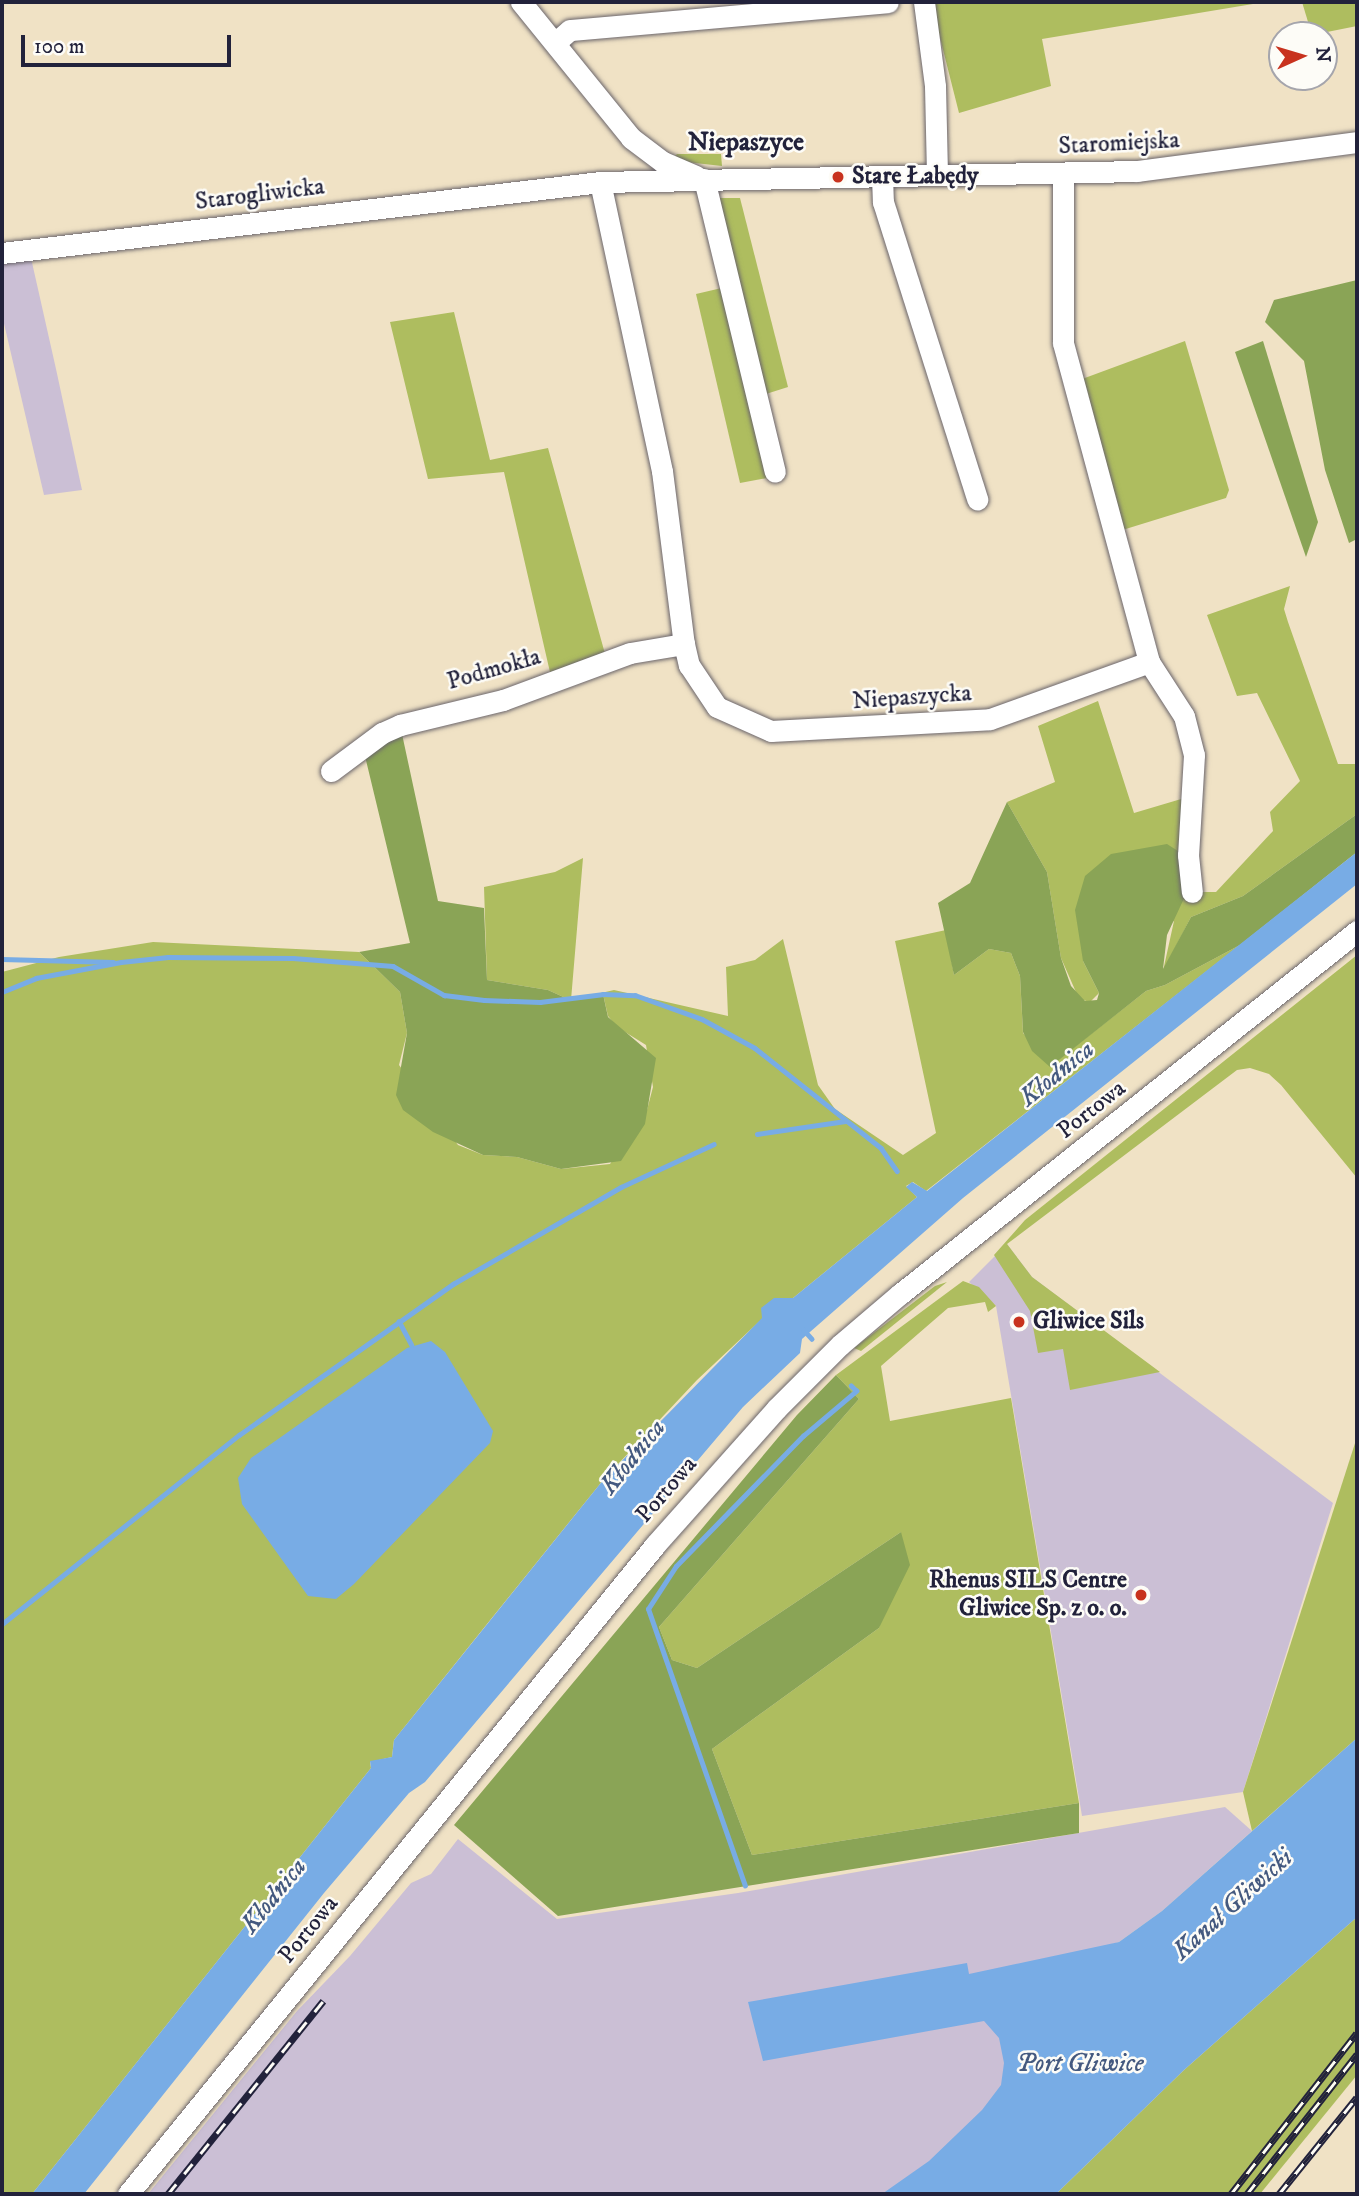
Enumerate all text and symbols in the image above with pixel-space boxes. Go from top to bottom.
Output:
scale bar [24,21,234,65]
north arrow [1268,21,1338,91]
text: 100 m [34,34,85,60]
text: N [1310,46,1334,63]
street label: Staromiejska [1058,126,1180,162]
district label: Niepaszyce [688,127,804,159]
place label: Stare Łabędy [852,163,978,191]
marker: Stare Łabędy [830,169,846,185]
street label: Starogliwicka [194,173,326,217]
street label: Podmokła [444,643,544,697]
street label: Niepaszycka [851,679,973,717]
water label: Kłodnica [1013,1034,1101,1114]
street label: Portowa [1052,1074,1132,1146]
place label: Gliwice Sils [1033,1308,1144,1336]
marker: Gliwice Sils [1011,1314,1027,1330]
water label: Kłodnica [593,1413,673,1501]
street label: Portowa [630,1451,704,1529]
place label: Rhenus SILS Centre Gliwice Sp. z o. o. [929,1567,1127,1623]
marker: Rhenus SILS Centre Gliwice Sp. z o. o. [1133,1587,1149,1603]
water label: Kanał Gliwicki [1166,1843,1300,1967]
water label: Kłodnica [234,1852,314,1940]
street label: Portowa [273,1890,345,1970]
water label: Port Gliwice [1016,2048,1144,2080]

